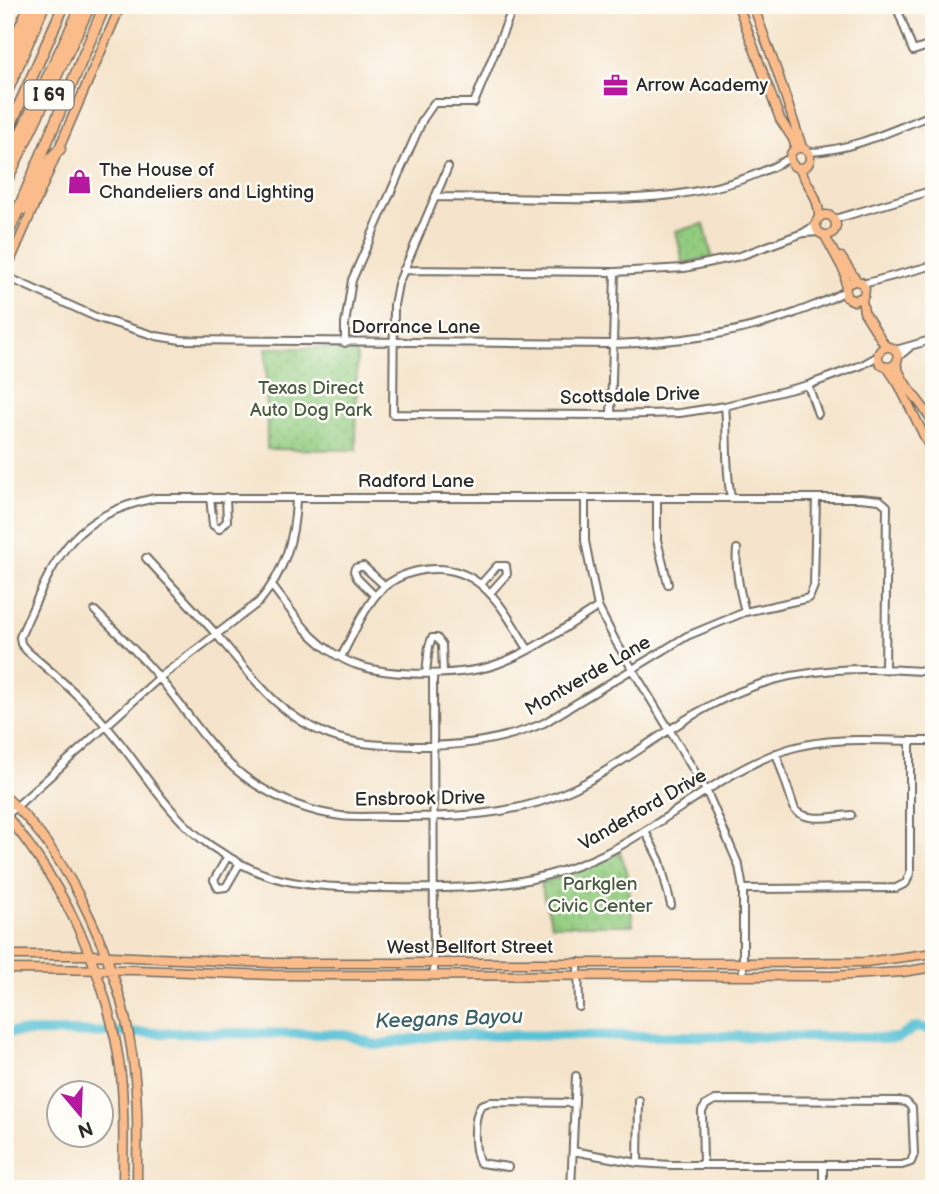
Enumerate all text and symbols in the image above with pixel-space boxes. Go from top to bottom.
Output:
office icon: Arrow Academy [602,71,630,99]
place label: Arrow Academy [636,74,768,97]
road number: I 69 [24,80,74,110]
place label: The House of Chandeliers and Lighting [99,159,314,204]
shop icon: The House of Chandeliers and Lighting [65,167,93,195]
street label: Dorrance Lane [352,316,480,339]
park label: Texas Direct Auto Dog Park [250,377,373,422]
street label: Scottsdale Drive [560,382,700,410]
street label: Radford Lane [358,470,474,493]
street label: Montverde Lane [521,631,655,721]
street label: Vanderford Drive [575,764,711,856]
street label: Ensbrook Drive [355,786,485,812]
park label: Parkglen Civic Center [548,873,654,918]
street label: West Bellfort Street [387,936,553,959]
water label: Keegans Bayou [374,1004,524,1034]
north arrow [46,1078,116,1148]
text: N [75,1115,96,1142]

